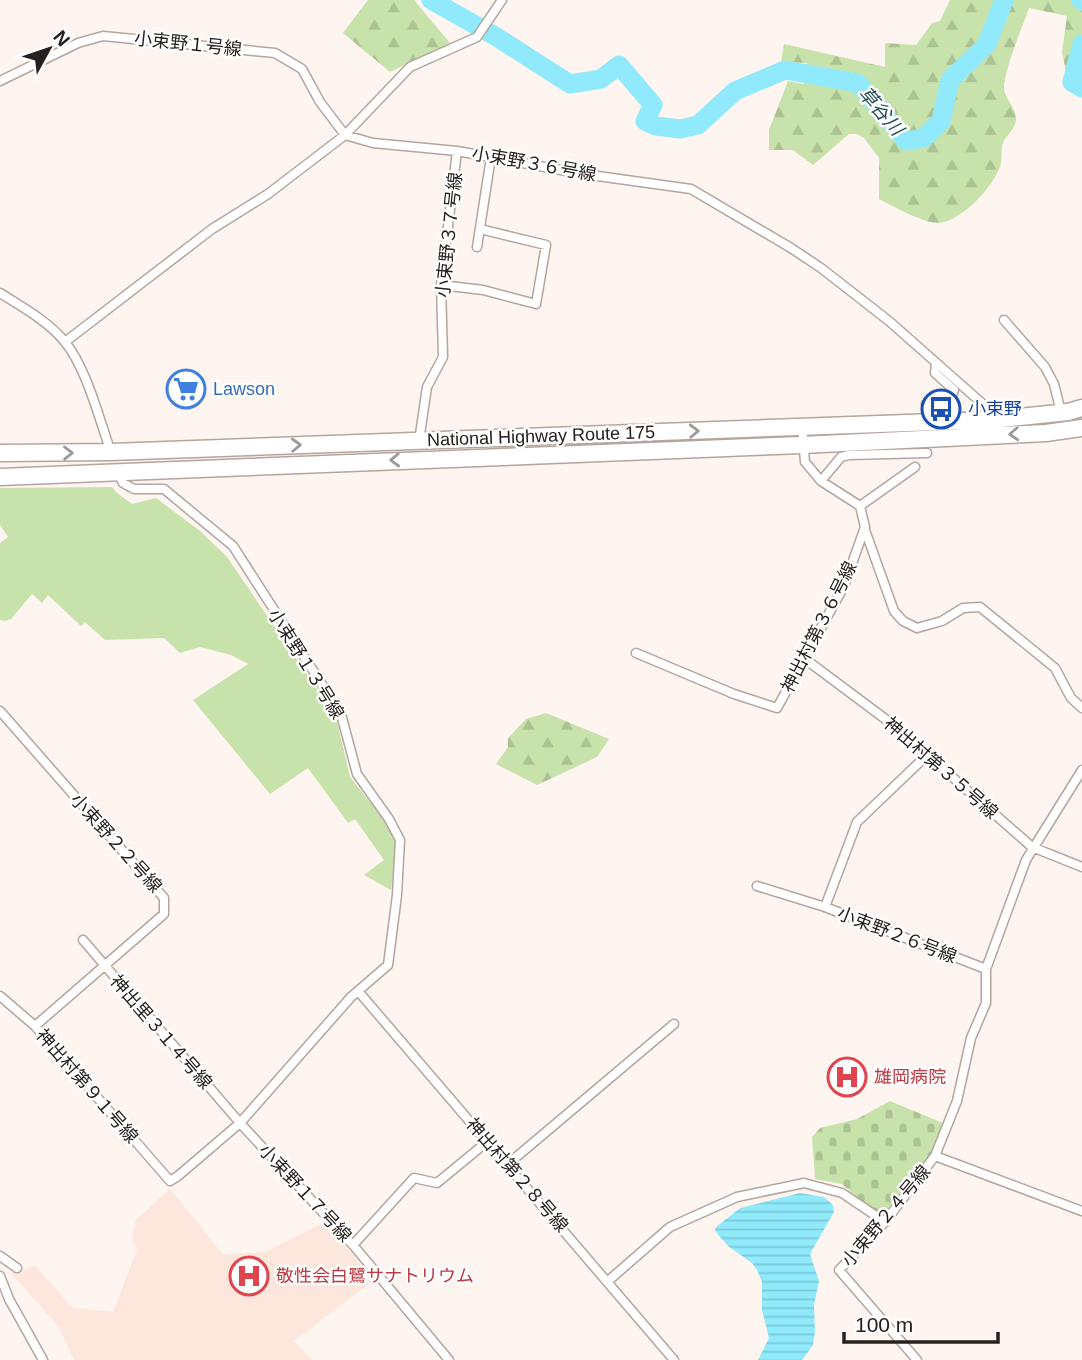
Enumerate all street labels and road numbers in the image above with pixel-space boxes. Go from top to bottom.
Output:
street label: 小束野１号線 [133,28,243,60]
street label: 小束野３６号線 [470,143,598,185]
street label: 小束野３７号線 [432,171,466,299]
street label: National Highway Route 175 [427,422,655,450]
street label: 神出村第３６号線 [777,558,861,696]
street label: 小束野１３号線 [264,605,348,723]
street label: 神出村第３５号線 [880,713,1002,823]
street label: 小束野２２号線 [66,789,166,897]
street label: 小束野２６号線 [835,903,959,967]
street label: 神出里３１４号線 [106,971,216,1093]
street label: 神出村第９１号線 [32,1025,142,1147]
street label: 神出村第２８号線 [462,1114,572,1236]
street label: 小束野１７号線 [255,1140,355,1246]
street label: 小束野２４号線 [838,1161,934,1271]

